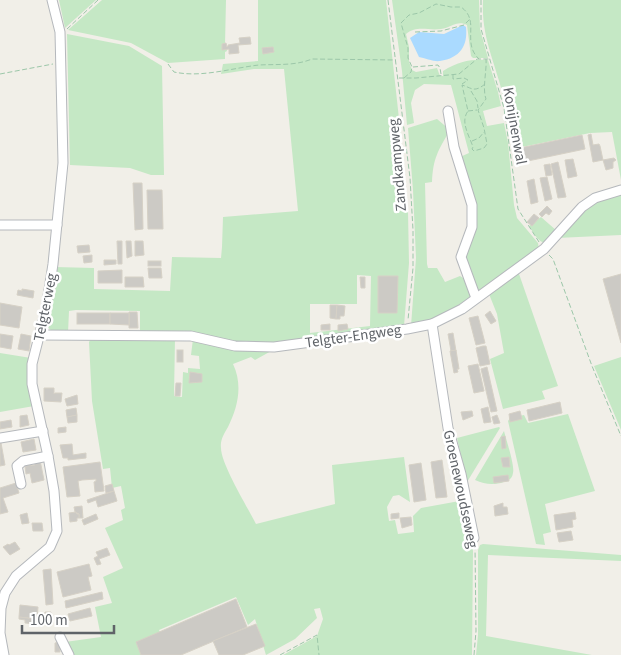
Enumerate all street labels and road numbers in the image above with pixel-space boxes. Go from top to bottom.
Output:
street label: Konijnenwal [497,86,532,167]
street label: Zandkampweg [383,117,412,212]
street label: Telgterweg [29,271,62,343]
street label: Telgter-Engweg [304,319,403,354]
street label: Groenewoudseweg [438,428,483,551]

